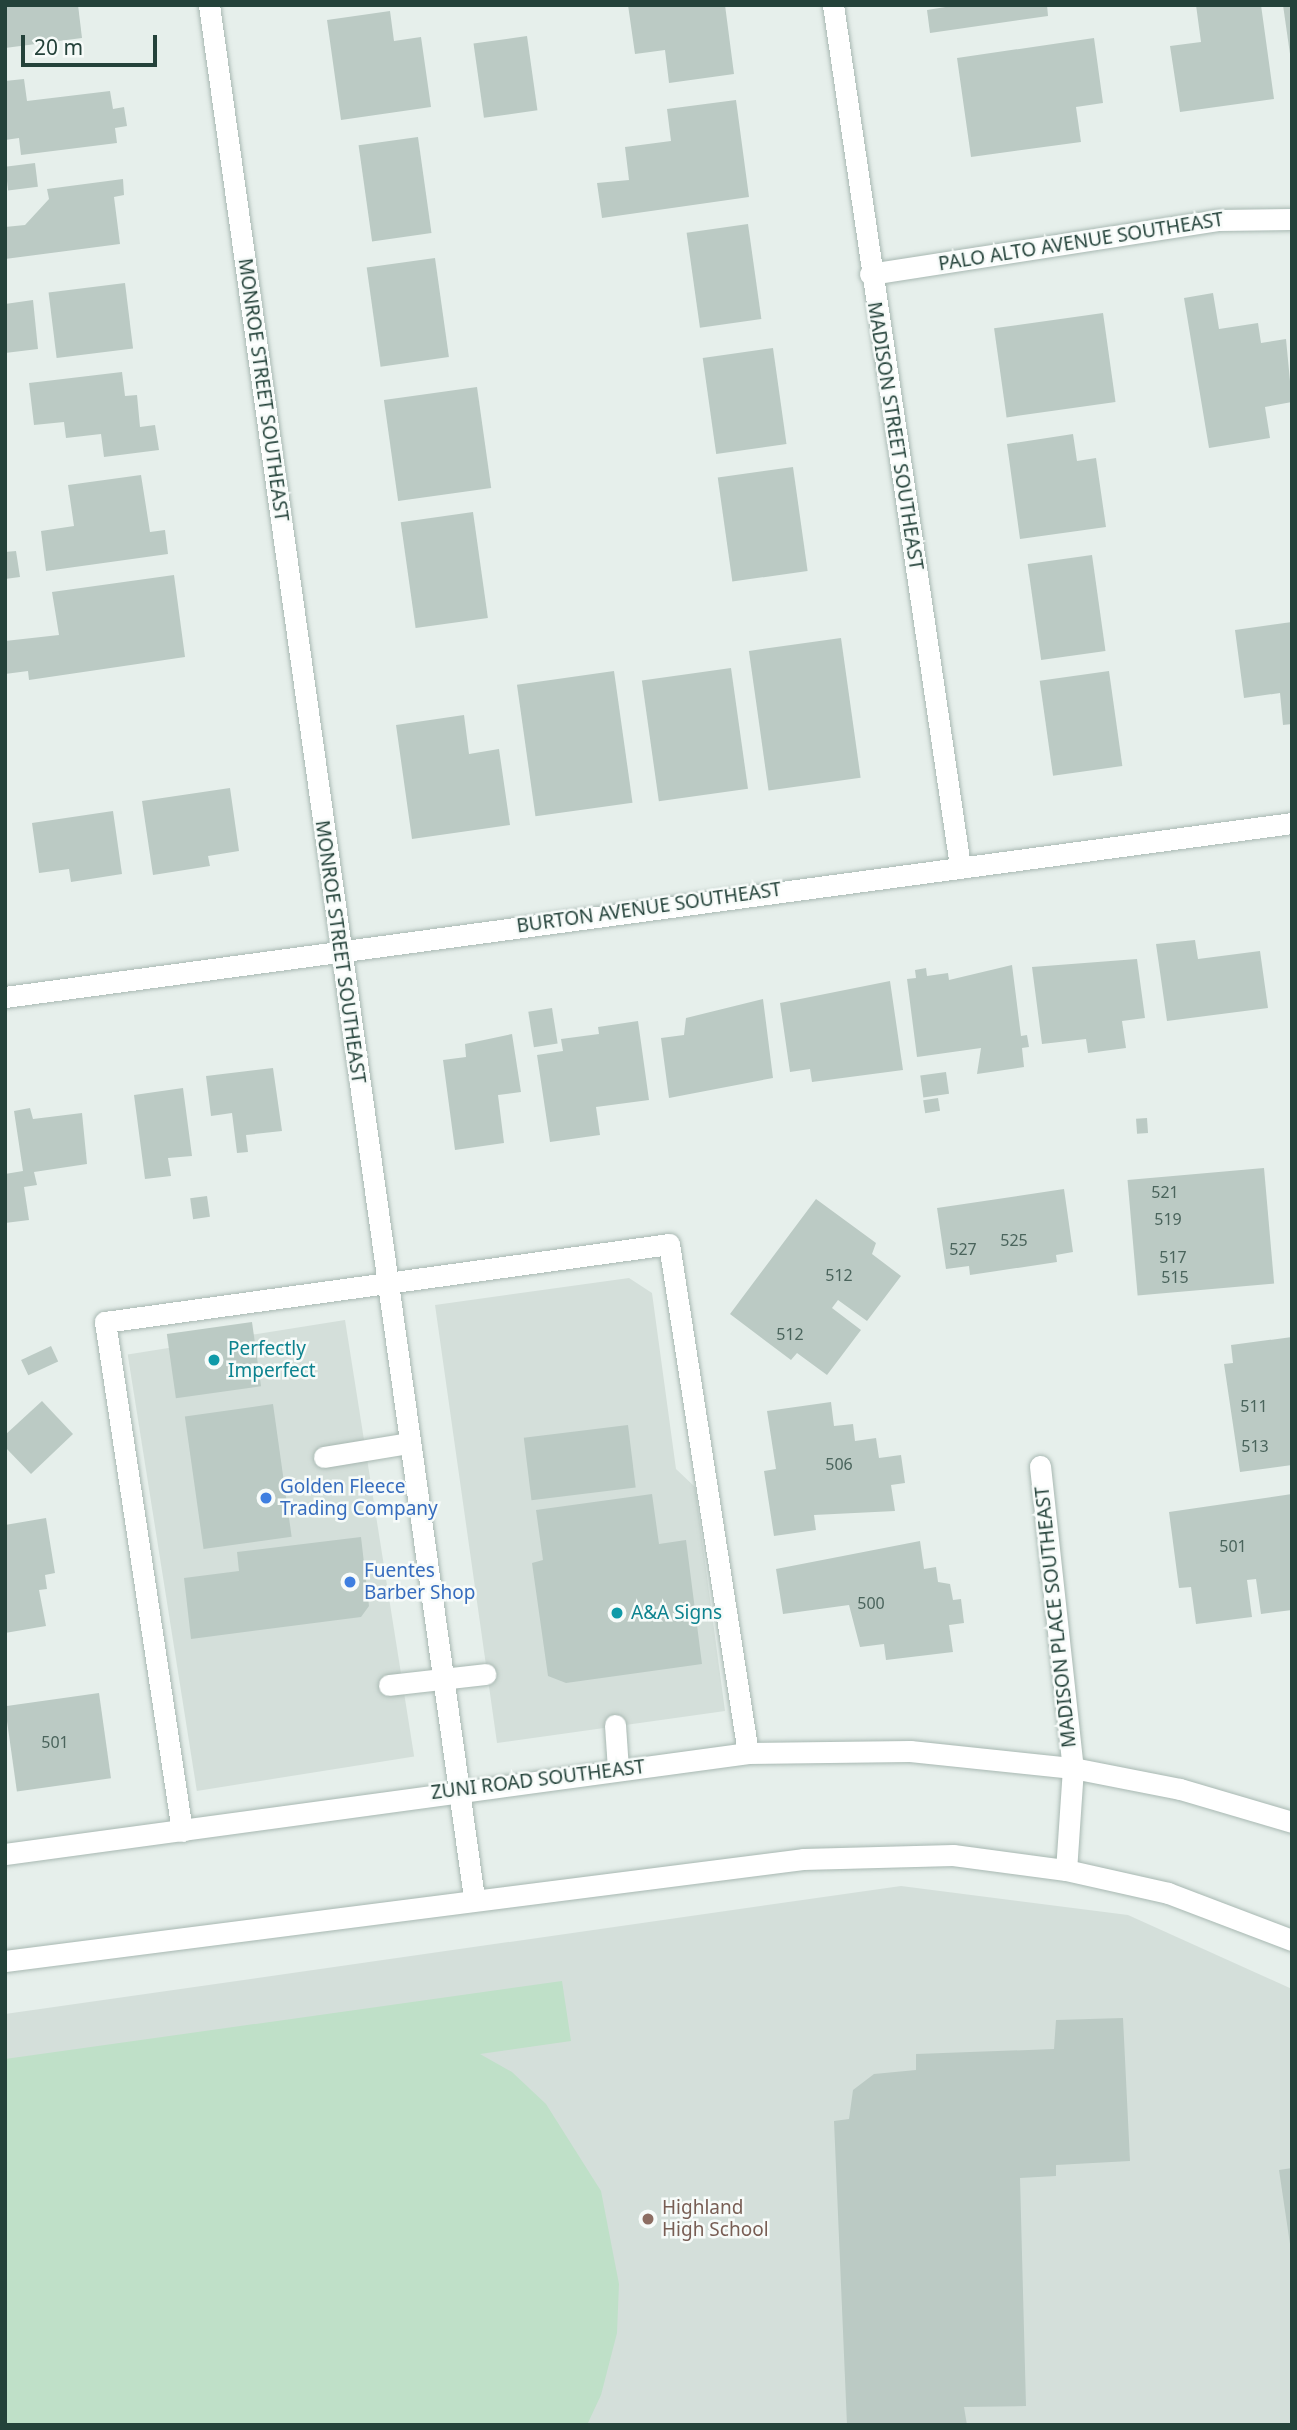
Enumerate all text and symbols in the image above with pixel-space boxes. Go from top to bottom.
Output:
scale bar [24,21,161,65]
text: 20 m [34,33,83,61]
street label: PALO ALTO AVENUE SOUTHEAST [937,208,1225,276]
street label: MONROE STREET SOUTHEAST [233,257,293,523]
street label: MADISON STREET SOUTHEAST [863,300,927,572]
street label: MONROE STREET SOUTHEAST [310,819,370,1085]
street label: BURTON AVENUE SOUTHEAST [515,878,783,938]
house number: 521 [1151,1182,1179,1202]
house number: 519 [1154,1209,1182,1229]
house number: 525 [1000,1230,1028,1250]
house number: 527 [949,1239,977,1259]
house number: 517 [1159,1247,1187,1267]
house number: 512 [825,1265,853,1285]
house number: 515 [1161,1267,1189,1287]
house number: 512 [776,1324,804,1344]
place label: Perfectly Imperfect [228,1338,316,1382]
marker: Perfectly Imperfect [206,1352,222,1368]
house number: 511 [1240,1396,1268,1416]
house number: 513 [1241,1436,1269,1456]
house number: 506 [825,1454,853,1474]
place label: Golden Fleece Trading Company [280,1476,438,1520]
street label: MADISON PLACE SOUTHEAST [1031,1485,1081,1749]
marker: Golden Fleece Trading Company [258,1490,274,1506]
house number: 501 [1219,1536,1247,1556]
place label: Fuentes Barber Shop [364,1560,475,1604]
marker: Fuentes Barber Shop [342,1574,358,1590]
house number: 500 [857,1593,885,1613]
place label: A&A Signs [631,1602,722,1624]
marker: A&A Signs [609,1605,625,1621]
house number: 501 [41,1732,69,1752]
street label: ZUNI ROAD SOUTHEAST [430,1756,646,1804]
place label: Highland High School [662,2197,769,2241]
marker: Highland High School [640,2211,656,2227]

